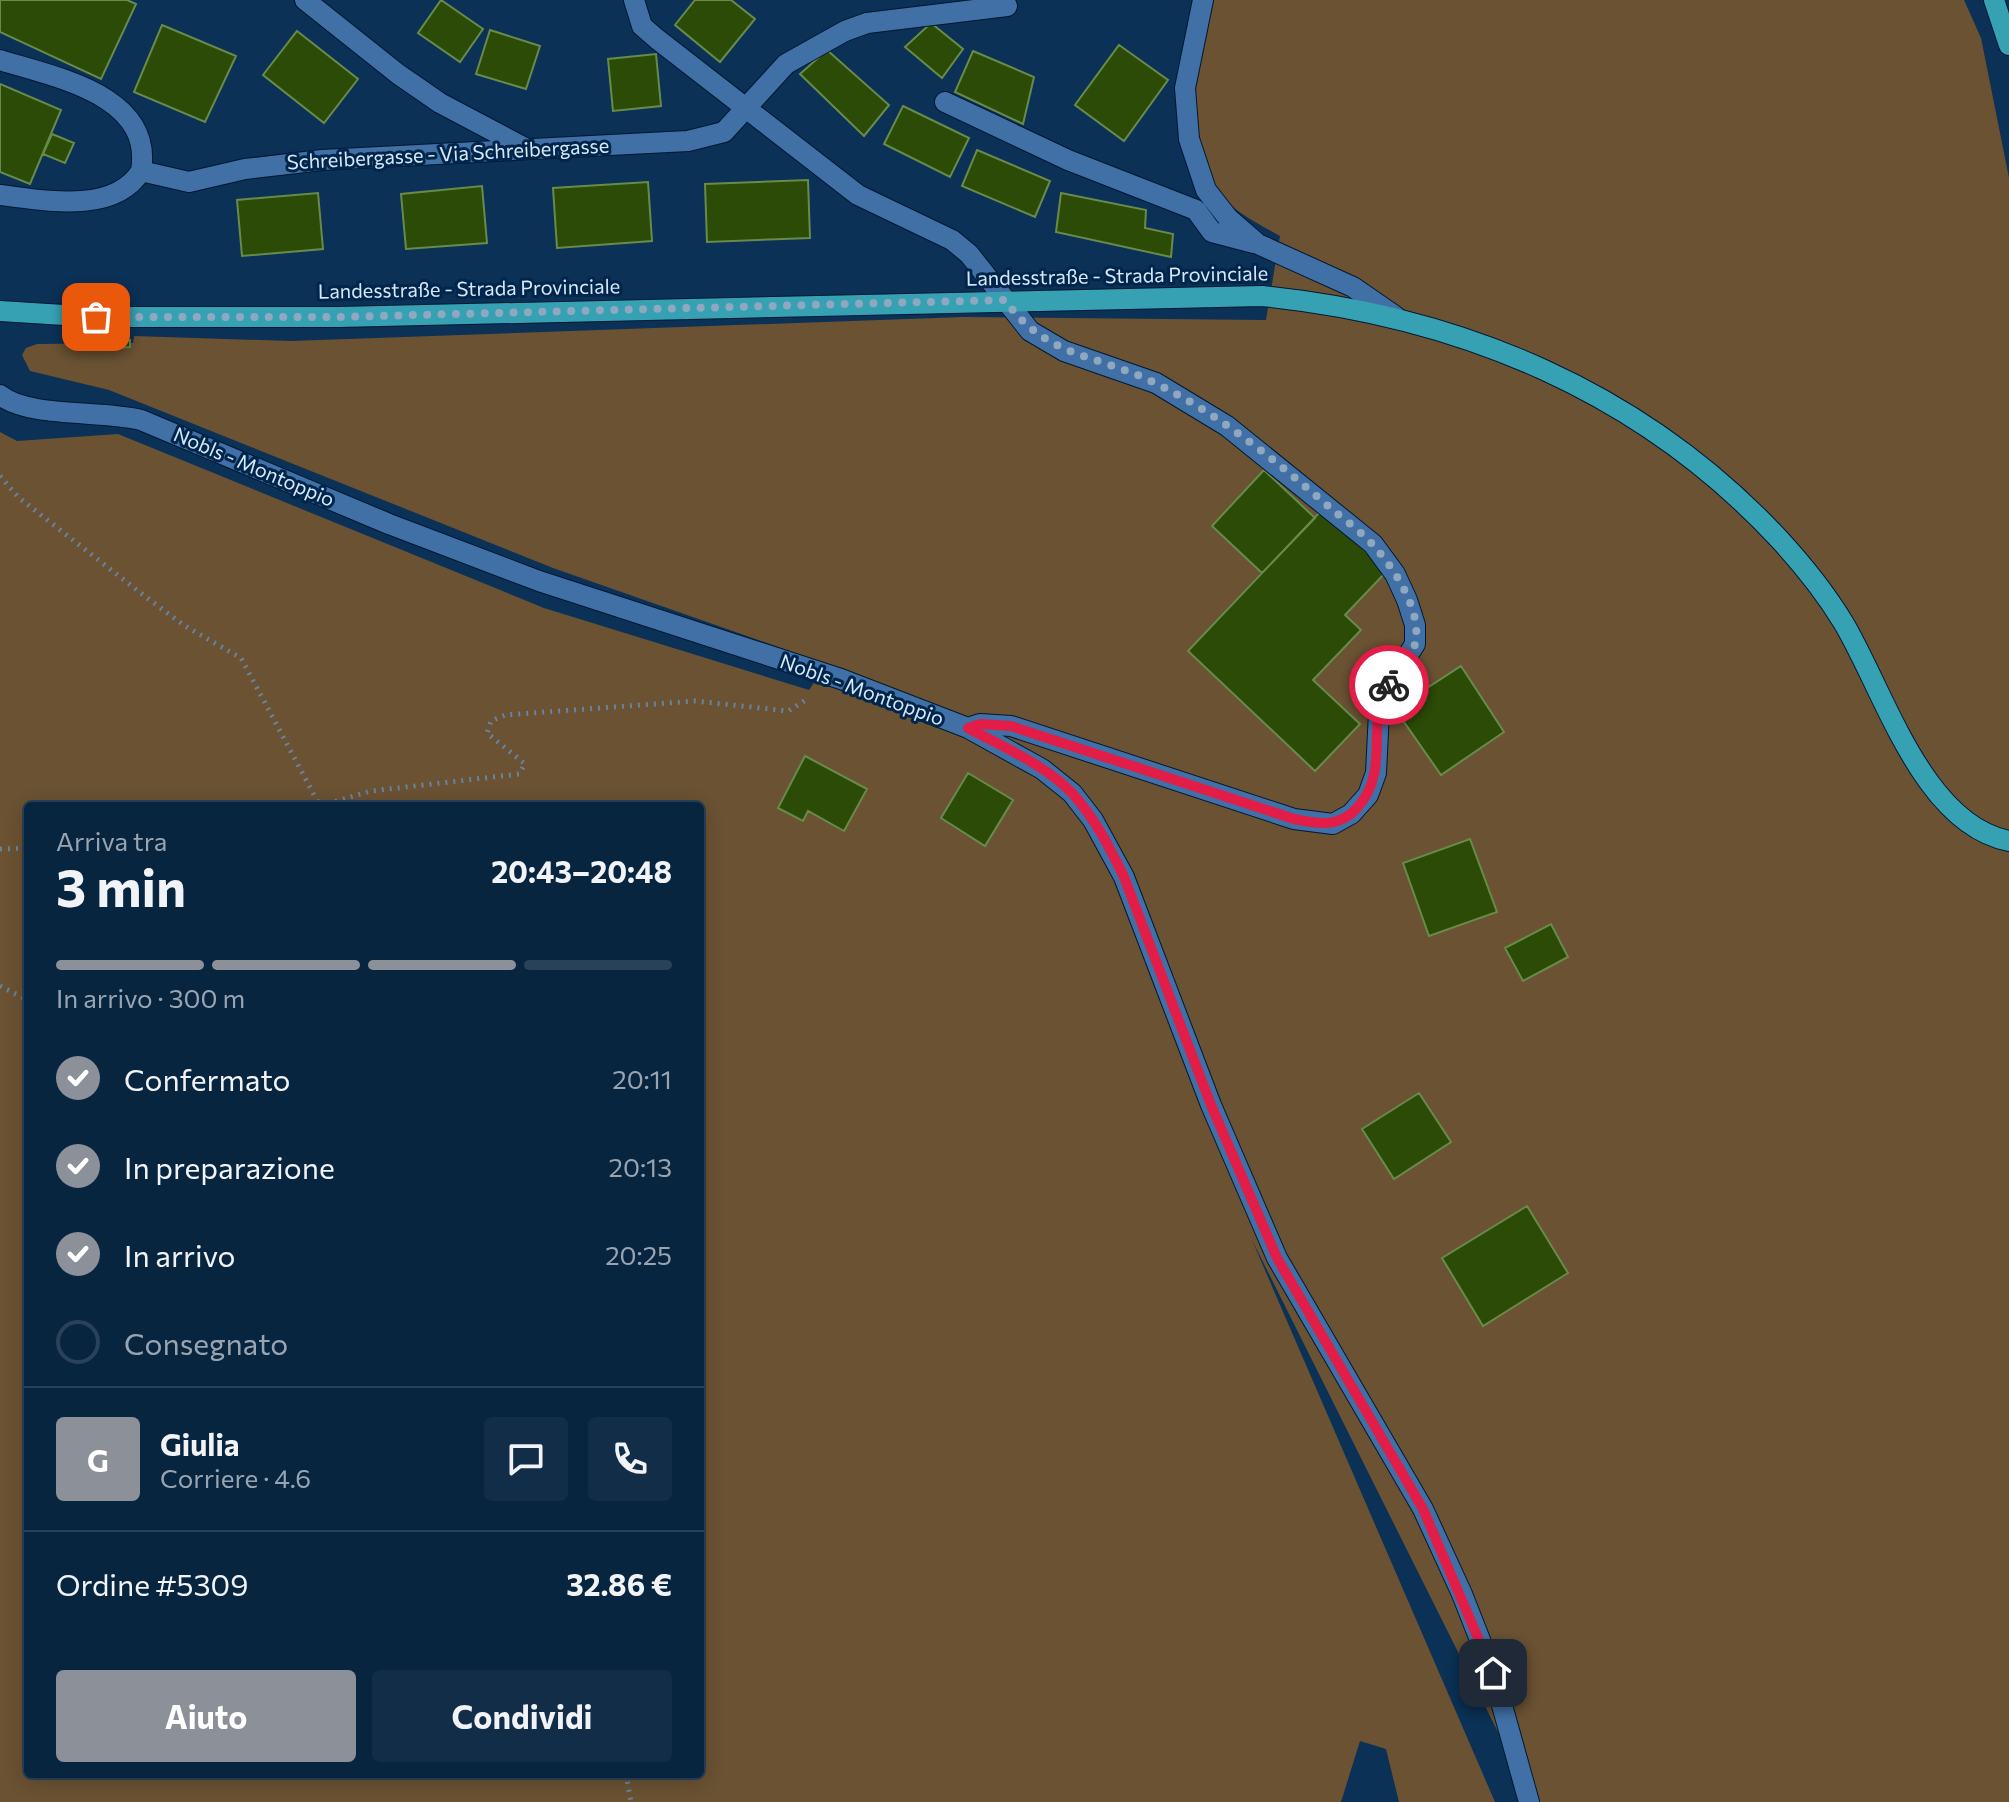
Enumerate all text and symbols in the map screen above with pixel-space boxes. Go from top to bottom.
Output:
street label: Schreibergasse - Via Schreibergasse [286,133,610,173]
street label: Landesstraße - Strada Provinciale [966,260,1268,290]
street label: Landesstraße - Strada Provinciale [318,273,620,303]
pin [62,283,130,351]
icon: bag [74,295,118,339]
street label: Nobls - Montoppio [170,421,338,511]
courier [1349,645,1429,725]
street label: Nobls - Montoppio [777,648,947,730]
icon: bike [1367,663,1411,707]
text: Arriva tra [56,825,167,856]
text: 20:43–20:48 [491,852,672,889]
text: 3 min [56,854,186,918]
text: In arrivo · 300 m [56,982,245,1013]
icon: check [56,1056,100,1100]
text: Confermato [124,1060,290,1097]
text: 20:11 [612,1063,672,1094]
icon: check [56,1144,100,1188]
text: In preparazione [124,1148,335,1185]
text: 20:13 [609,1151,672,1182]
icon: check [56,1232,100,1276]
text: In arrivo [124,1236,235,1273]
text: 20:25 [605,1239,672,1270]
text: Consegnato [124,1324,288,1361]
button: chat [484,1417,568,1501]
button: phone [588,1417,672,1501]
text: Giulia [160,1425,240,1462]
text: G [87,1441,109,1478]
text: Corriere · 4.6 [160,1462,311,1493]
text: Ordine #5309 [56,1565,248,1602]
text: 32.86 € [566,1565,672,1602]
pin [1459,1639,1527,1707]
icon: home [1471,1651,1515,1695]
button: Aiuto [56,1670,356,1762]
button: Condividi [372,1670,672,1762]

